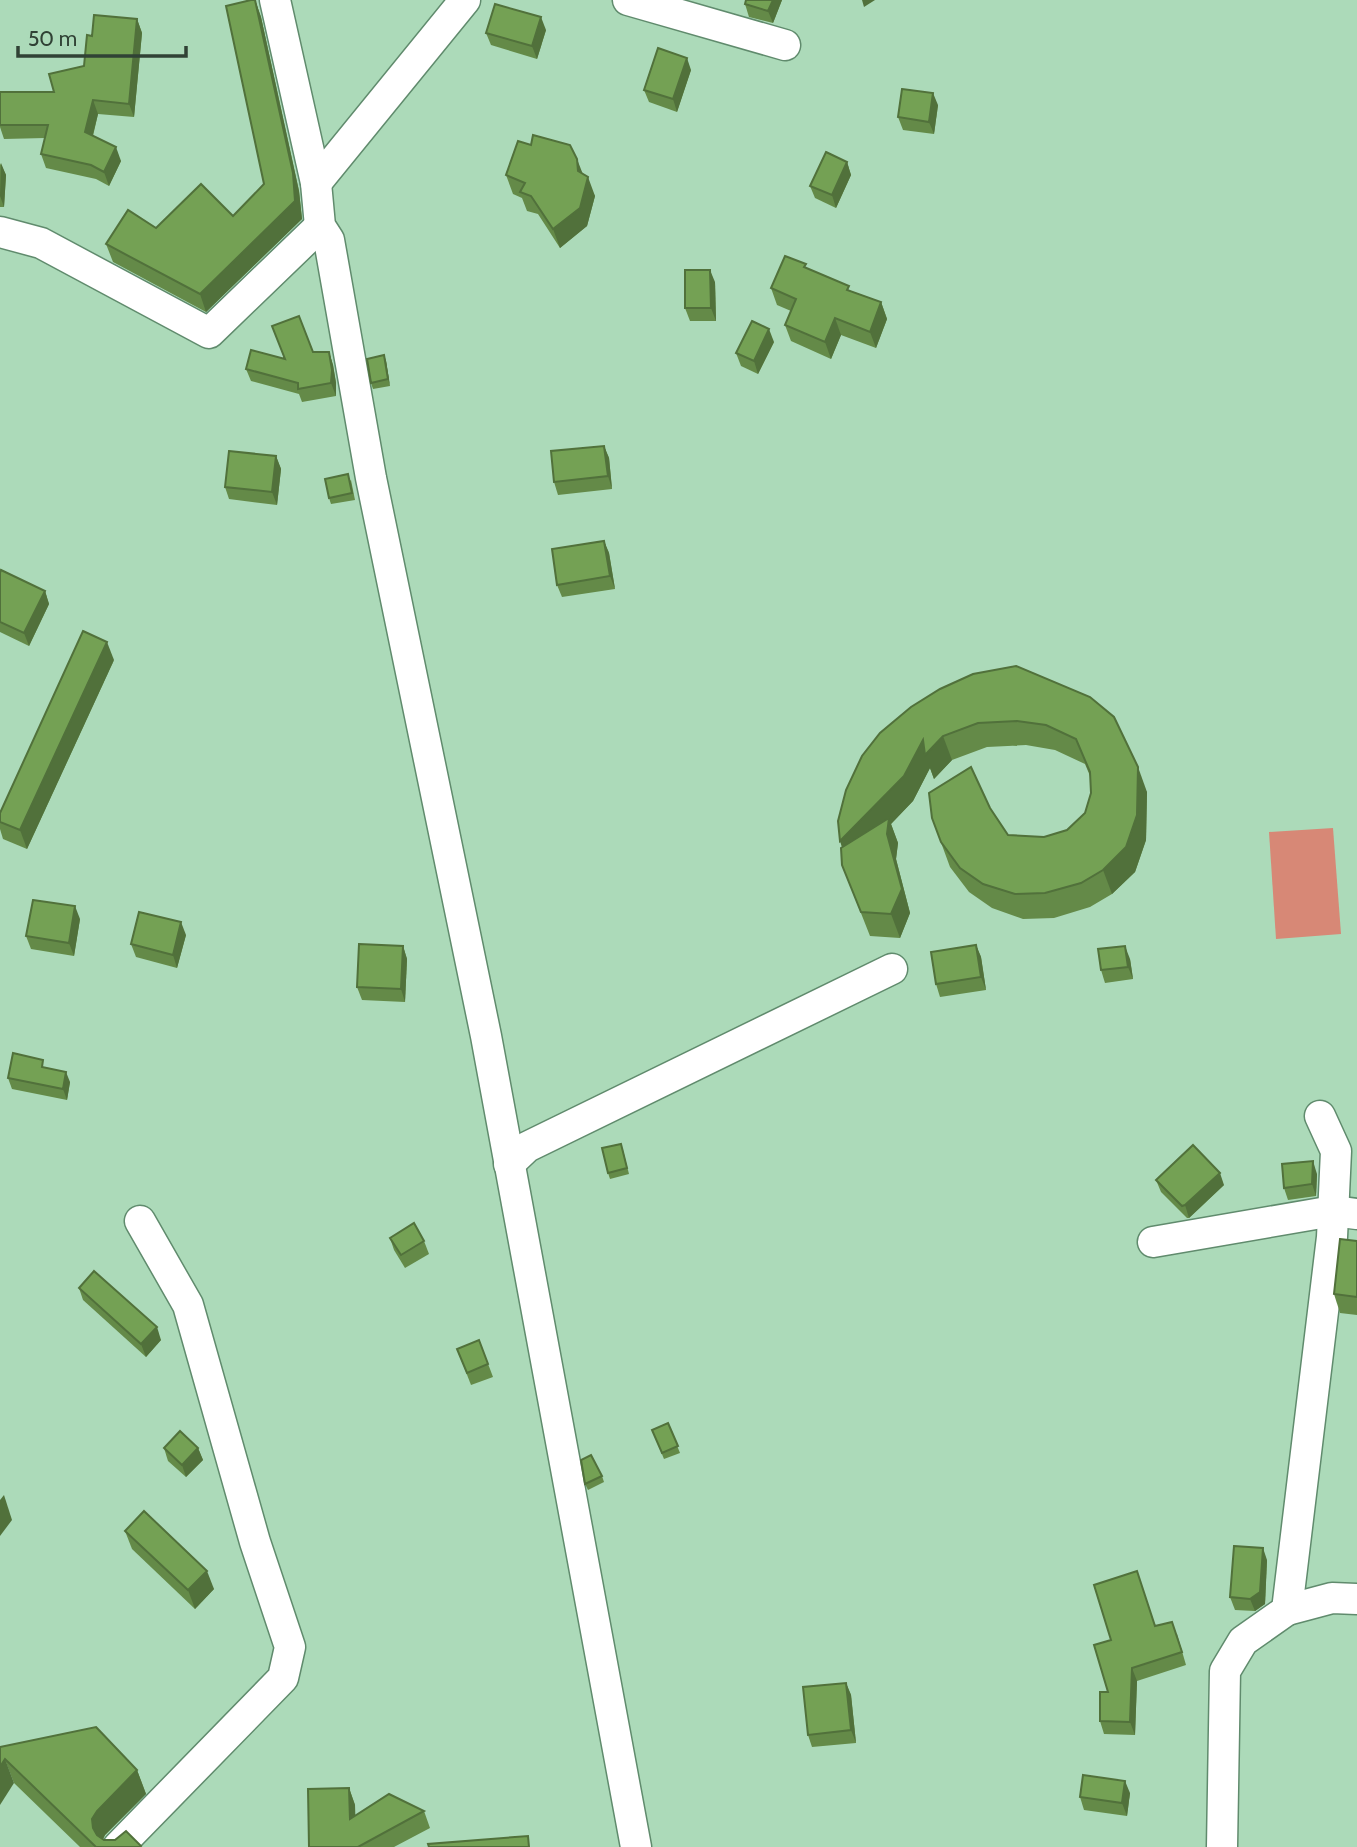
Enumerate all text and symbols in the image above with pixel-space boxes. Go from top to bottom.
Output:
scale bar [18,14,186,58]
text: 50 m [28,26,77,51]

